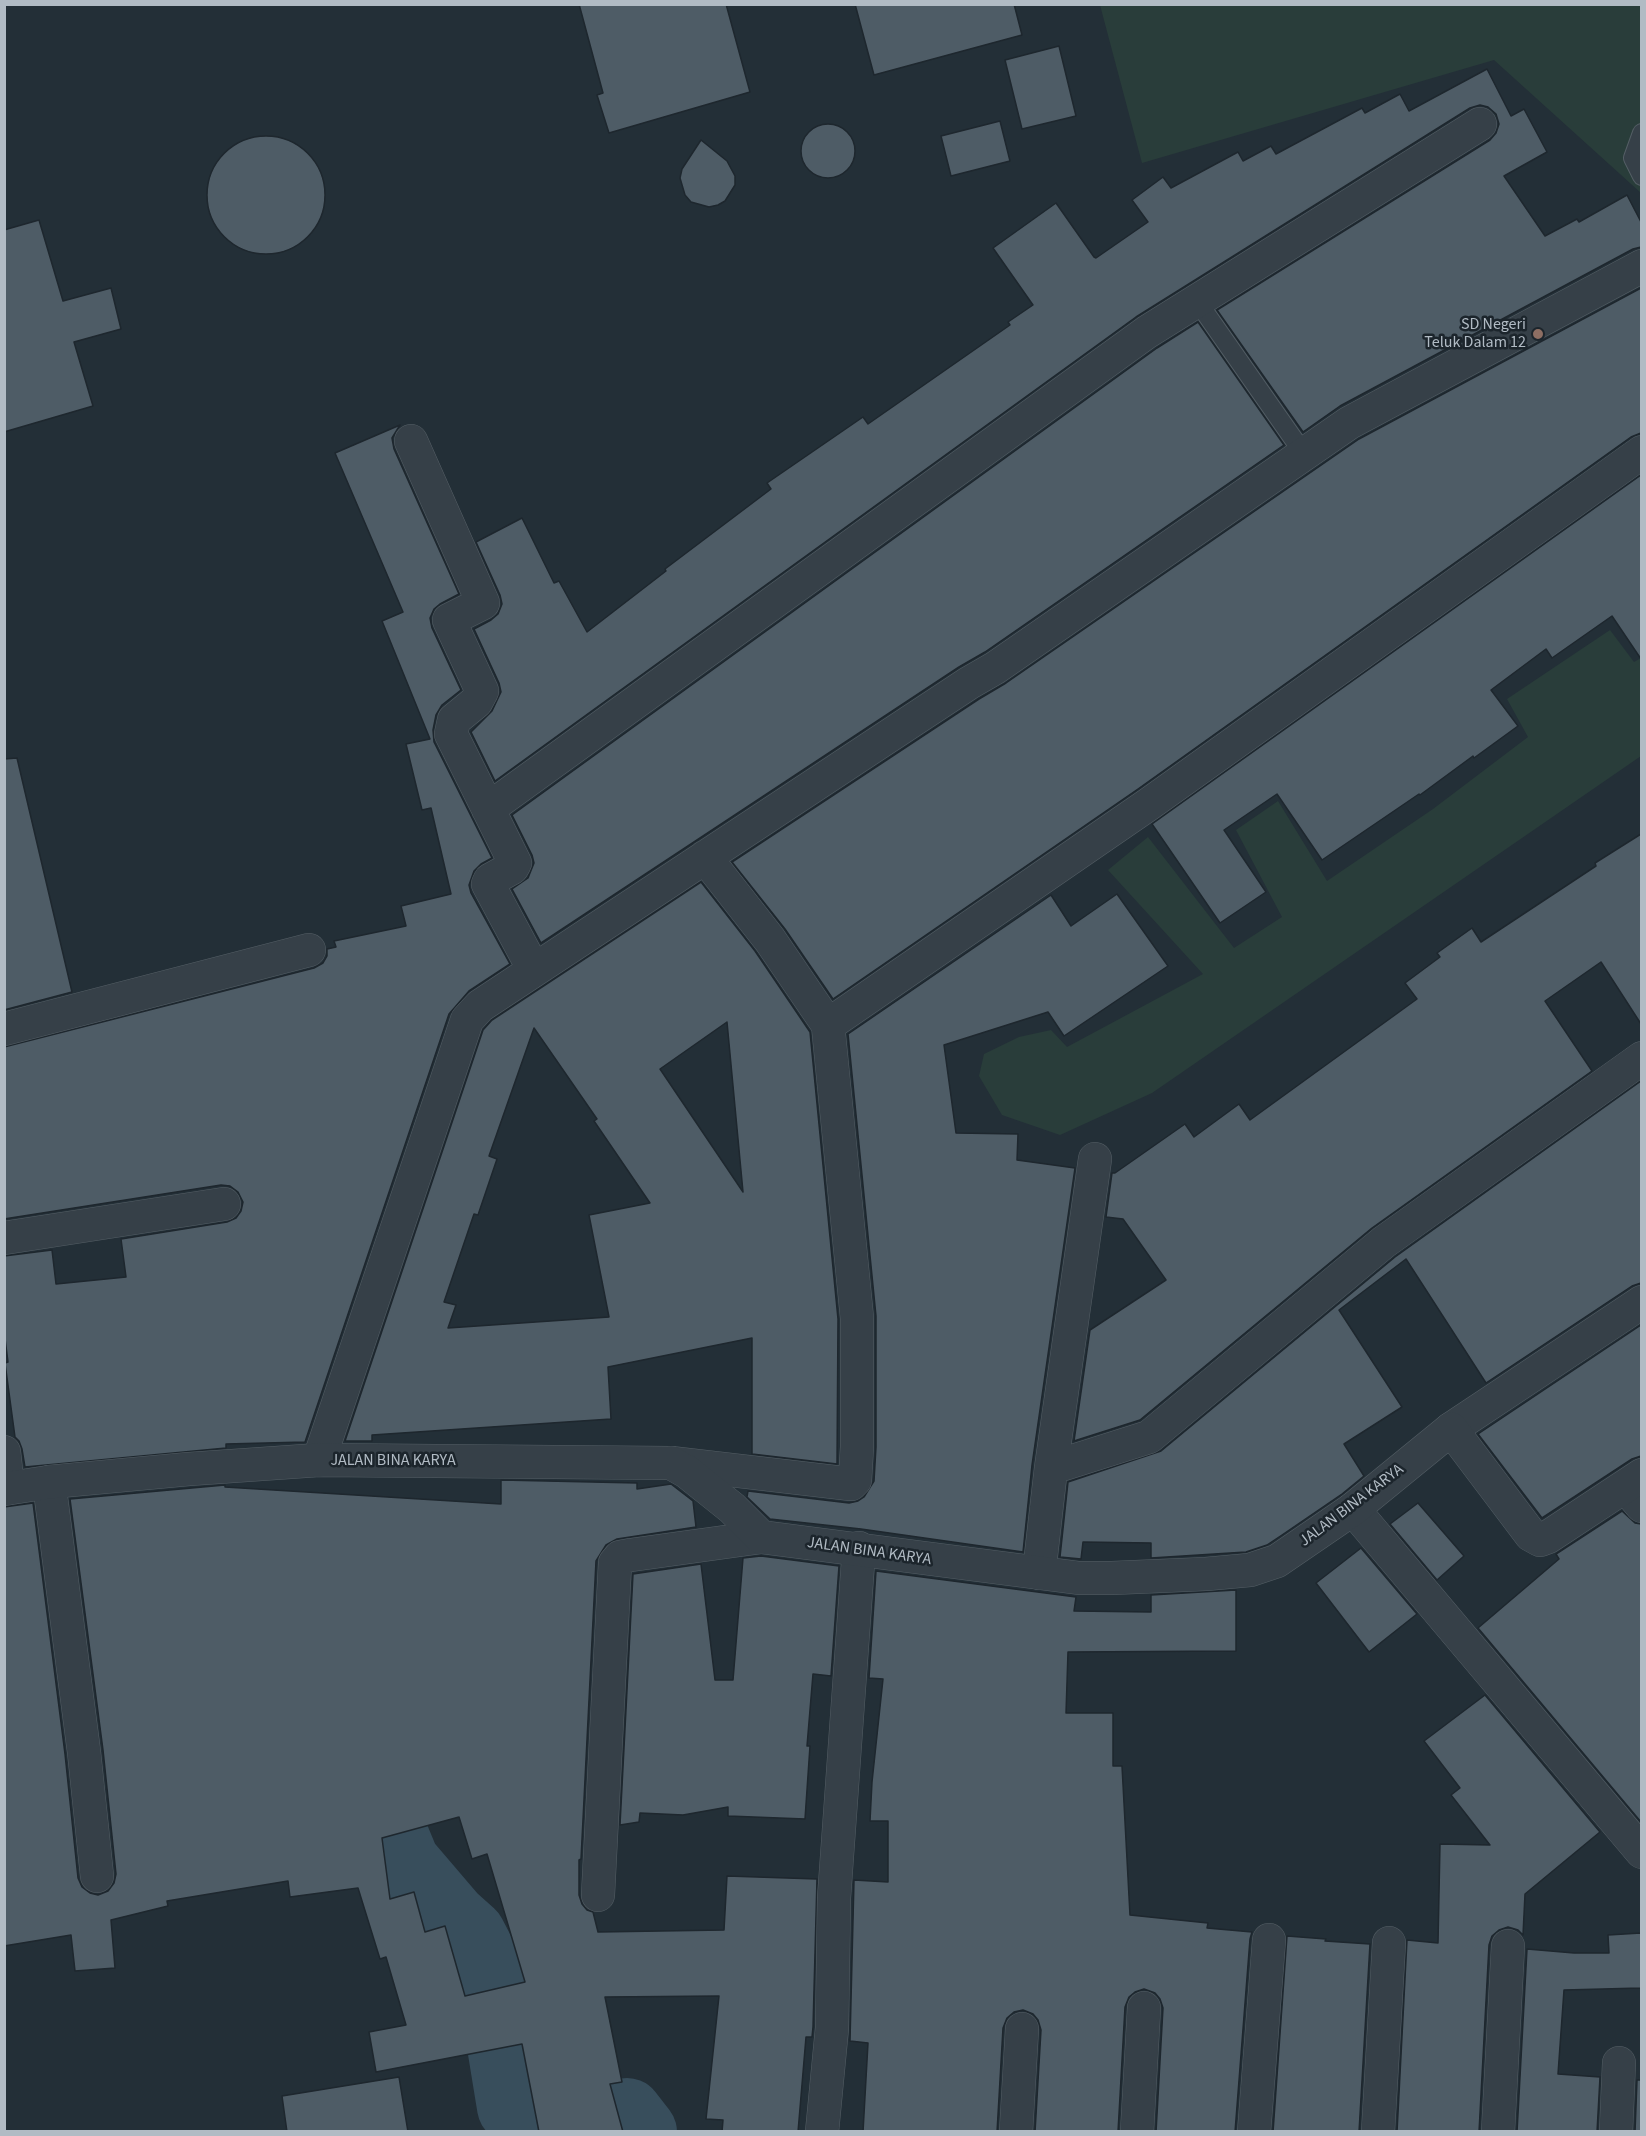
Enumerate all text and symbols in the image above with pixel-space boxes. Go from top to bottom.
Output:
place label: SD Negeri Teluk Dalam 12 [1424,315,1526,353]
marker: SD Negeri Teluk Dalam 12 [1531,327,1545,341]
street label: JALAN BINA KARYA [330,1451,456,1471]
street label: JALAN BINA KARYA [1296,1461,1408,1551]
street label: JALAN BINA KARYA [806,1534,932,1570]

